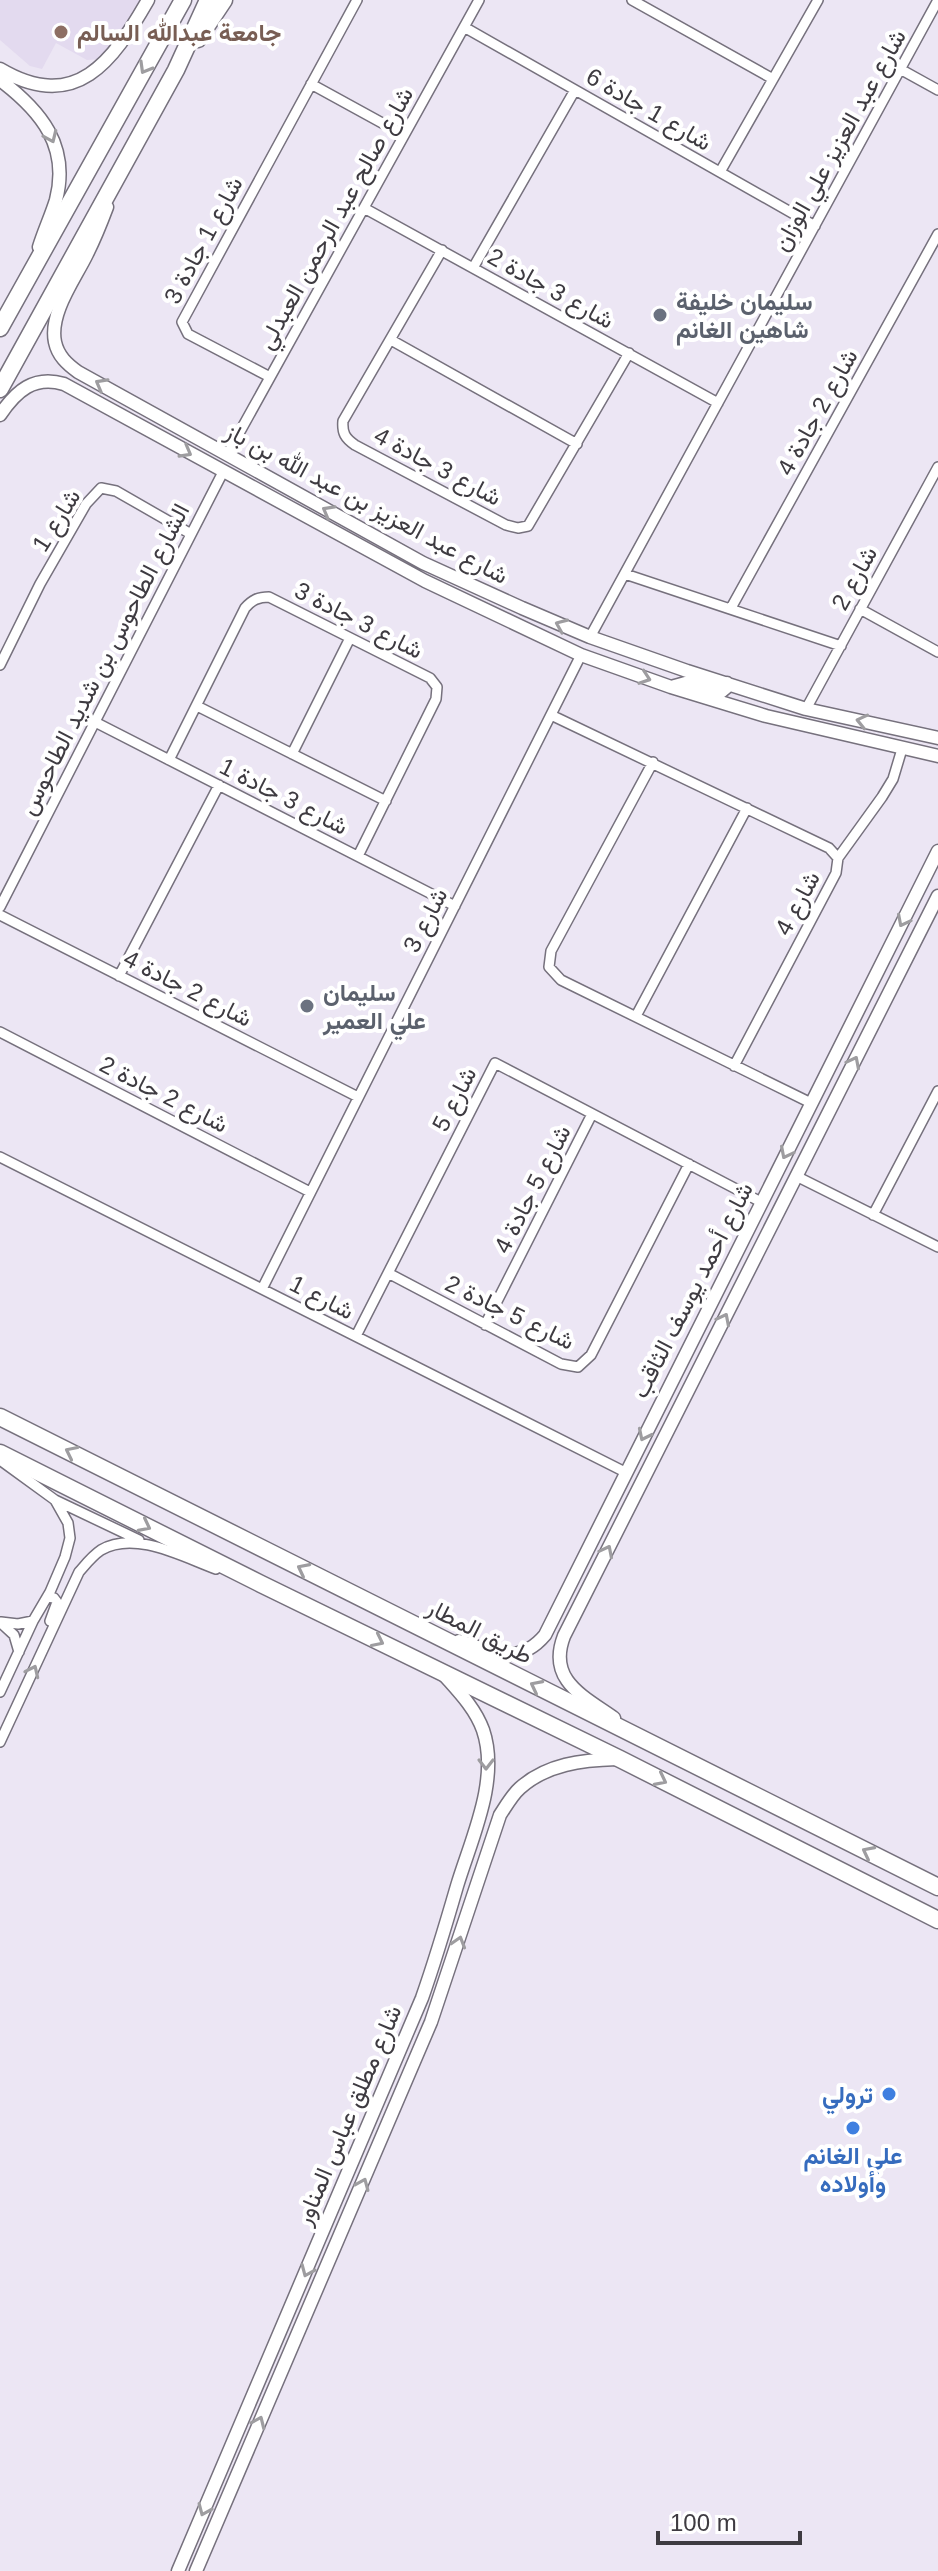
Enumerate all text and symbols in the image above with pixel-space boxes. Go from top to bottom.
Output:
place label: جامعة عبدالله السالم [77,18,281,49]
marker: جامعة عبدالله السالم [52,23,70,41]
street label: شارع عبد العزيز علي الوزان [767,25,916,258]
one-way arrow [139,59,155,73]
street label: شارع 1 جادة 6 [580,62,716,158]
street label: شارع صالح عبد الرحمن العبدلي [252,82,424,357]
one-way arrow [41,129,57,144]
street label: شارع 1 جادة 3 [158,172,250,310]
street label: شارع 3 جادة 2 [482,242,619,336]
place label: سليمان خليفة شاهين الغانم [676,288,813,346]
marker: سليمان خليفة شاهين الغانم [651,306,669,324]
street label: شارع 2 جادة 4 [771,344,865,481]
one-way arrow [95,378,110,394]
street label: شارع عبد العزيز بن عبد الله بن باز [219,416,513,592]
street label: شارع 3 جادة 4 [368,421,506,513]
one-way arrow [177,442,192,458]
street label: شارع 1 [26,484,88,558]
street label: الشارع الطاحوس بن شديد الطاحوس [14,499,197,820]
one-way arrow [322,505,337,521]
street label: شارع 2 [826,542,885,616]
street label: شارع 3 جادة 3 [289,576,428,666]
one-way arrow [555,618,569,634]
one-way arrow [637,668,651,684]
one-way arrow [856,713,869,730]
street label: شارع 3 جادة 1 [214,752,353,842]
street label: شارع 4 [769,867,828,941]
street label: شارع 3 [397,883,455,958]
one-way arrow [897,912,913,927]
street label: شارع 2 جادة 4 [118,944,257,1034]
place label: سليمان علي العمير [322,979,426,1041]
marker: سليمان علي العمير [298,997,316,1015]
street label: شارع 2 جادة 2 [94,1050,233,1140]
one-way arrow [845,1055,860,1070]
street label: شارع 5 [426,1062,484,1137]
street label: شارع 5 جادة 4 [488,1120,578,1259]
one-way arrow [780,1144,795,1159]
street label: شارع أحمد يوسف الثاقب [626,1178,761,1404]
street label: شارع 1 [284,1269,359,1327]
street label: شارع 5 جادة 2 [440,1269,579,1358]
one-way arrow [715,1312,730,1327]
one-way arrow [638,1427,654,1442]
one-way arrow [65,1446,80,1462]
one-way arrow [136,1516,151,1531]
one-way arrow [597,1544,613,1559]
one-way arrow [297,1563,312,1578]
street label: طريق المطار [421,1593,537,1671]
one-way arrow [369,1631,384,1647]
one-way arrow [23,1665,39,1679]
one-way arrow [529,1680,544,1696]
one-way arrow [477,1759,495,1771]
one-way arrow [653,1770,668,1786]
one-way arrow [862,1847,877,1862]
one-way arrow [450,1936,466,1949]
street label: شارع مطلق عباس المناور [289,2001,409,2231]
place label: ترولي [822,2081,873,2115]
marker: ترولي [880,2085,898,2103]
marker: علي الغانم وأولاده [844,2119,862,2137]
place label: علي الغانم وأولاده [803,2142,903,2199]
one-way arrow [354,2178,370,2192]
one-way arrow [300,2263,316,2278]
one-way arrow [250,2416,266,2430]
scale bar [658,2495,800,2545]
one-way arrow [198,2502,214,2517]
text: 100 m [670,2509,737,2536]

